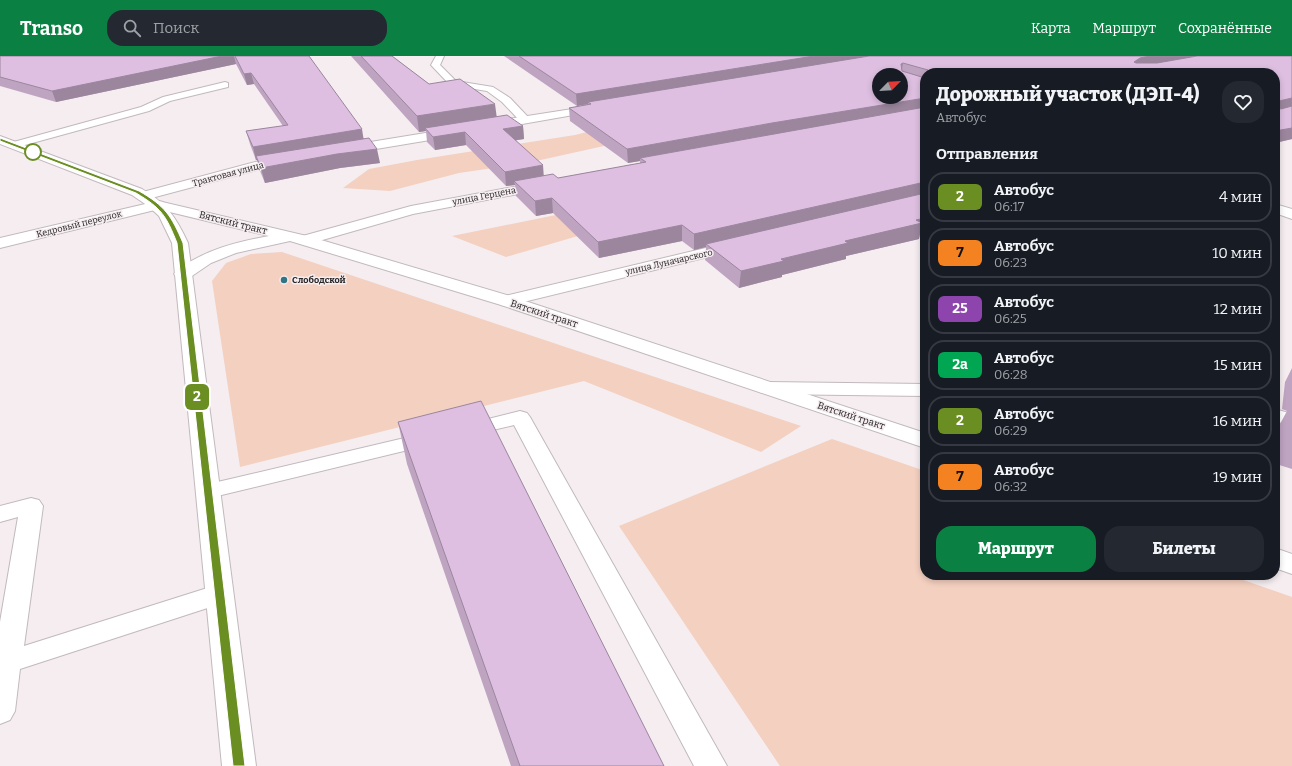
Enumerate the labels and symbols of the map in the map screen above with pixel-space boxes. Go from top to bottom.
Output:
north arrow [872,68,908,104]
unlabelled marker [24,143,42,161]
street label: Трактовая улица [191,160,265,188]
street label: улица Герцена [450,185,517,207]
street label: Кедровый переулок [35,208,123,239]
street label: Вятский тракт [198,209,268,237]
street label: улица Луначарского [623,247,714,277]
marker: Слободской [279,275,289,285]
place label: Слободской [292,275,346,285]
street label: Вятский тракт [509,298,579,330]
line badge: 2 [184,384,210,410]
street label: Вятский тракт [816,400,886,432]

